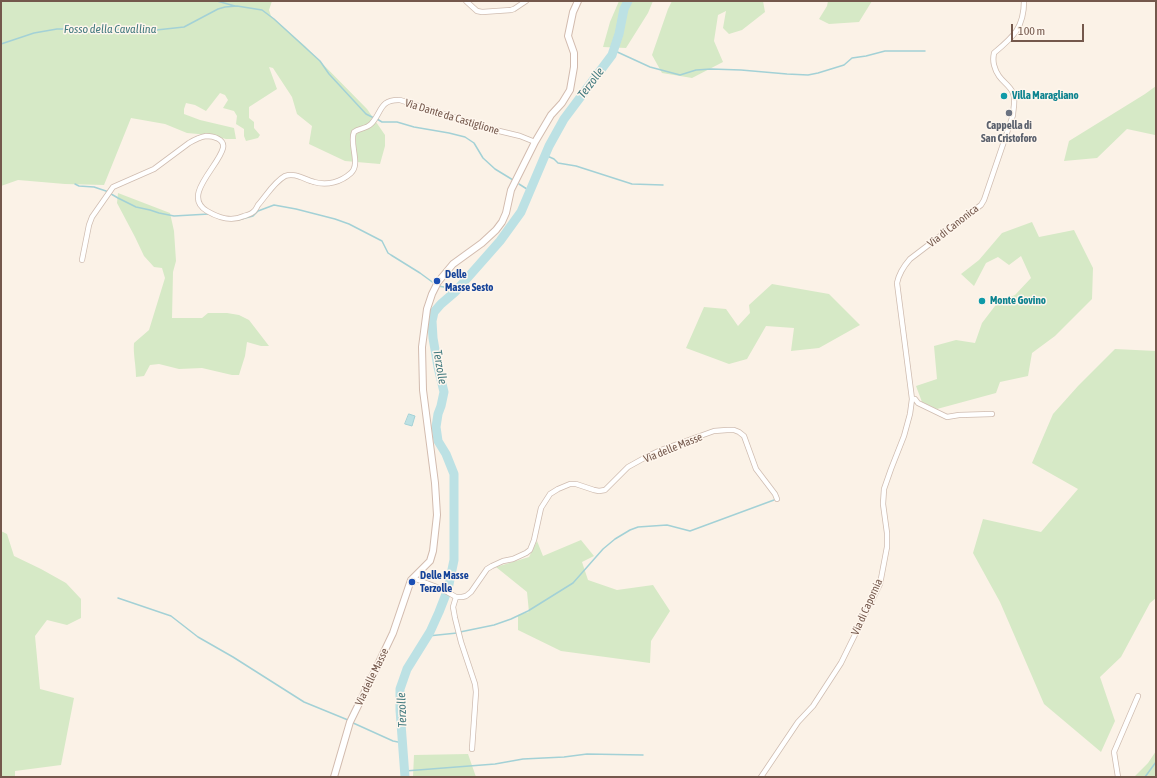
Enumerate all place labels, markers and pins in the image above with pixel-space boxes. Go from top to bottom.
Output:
place label: Villa Maragliano [1012,89,1079,103]
marker: Villa Maragliano [999,91,1009,101]
marker: Cappella di San Cristoforo [1004,108,1014,118]
place label: Cappella di San Cristoforo [981,119,1037,145]
place label: Delle Masse Sesto [445,268,493,294]
marker: Delle Masse Sesto [432,276,442,286]
place label: Monte Govino [990,294,1046,308]
marker: Monte Govino [977,296,987,306]
place label: Delle Masse Terzolle [420,569,469,595]
marker: Delle Masse Terzolle [407,577,417,587]

